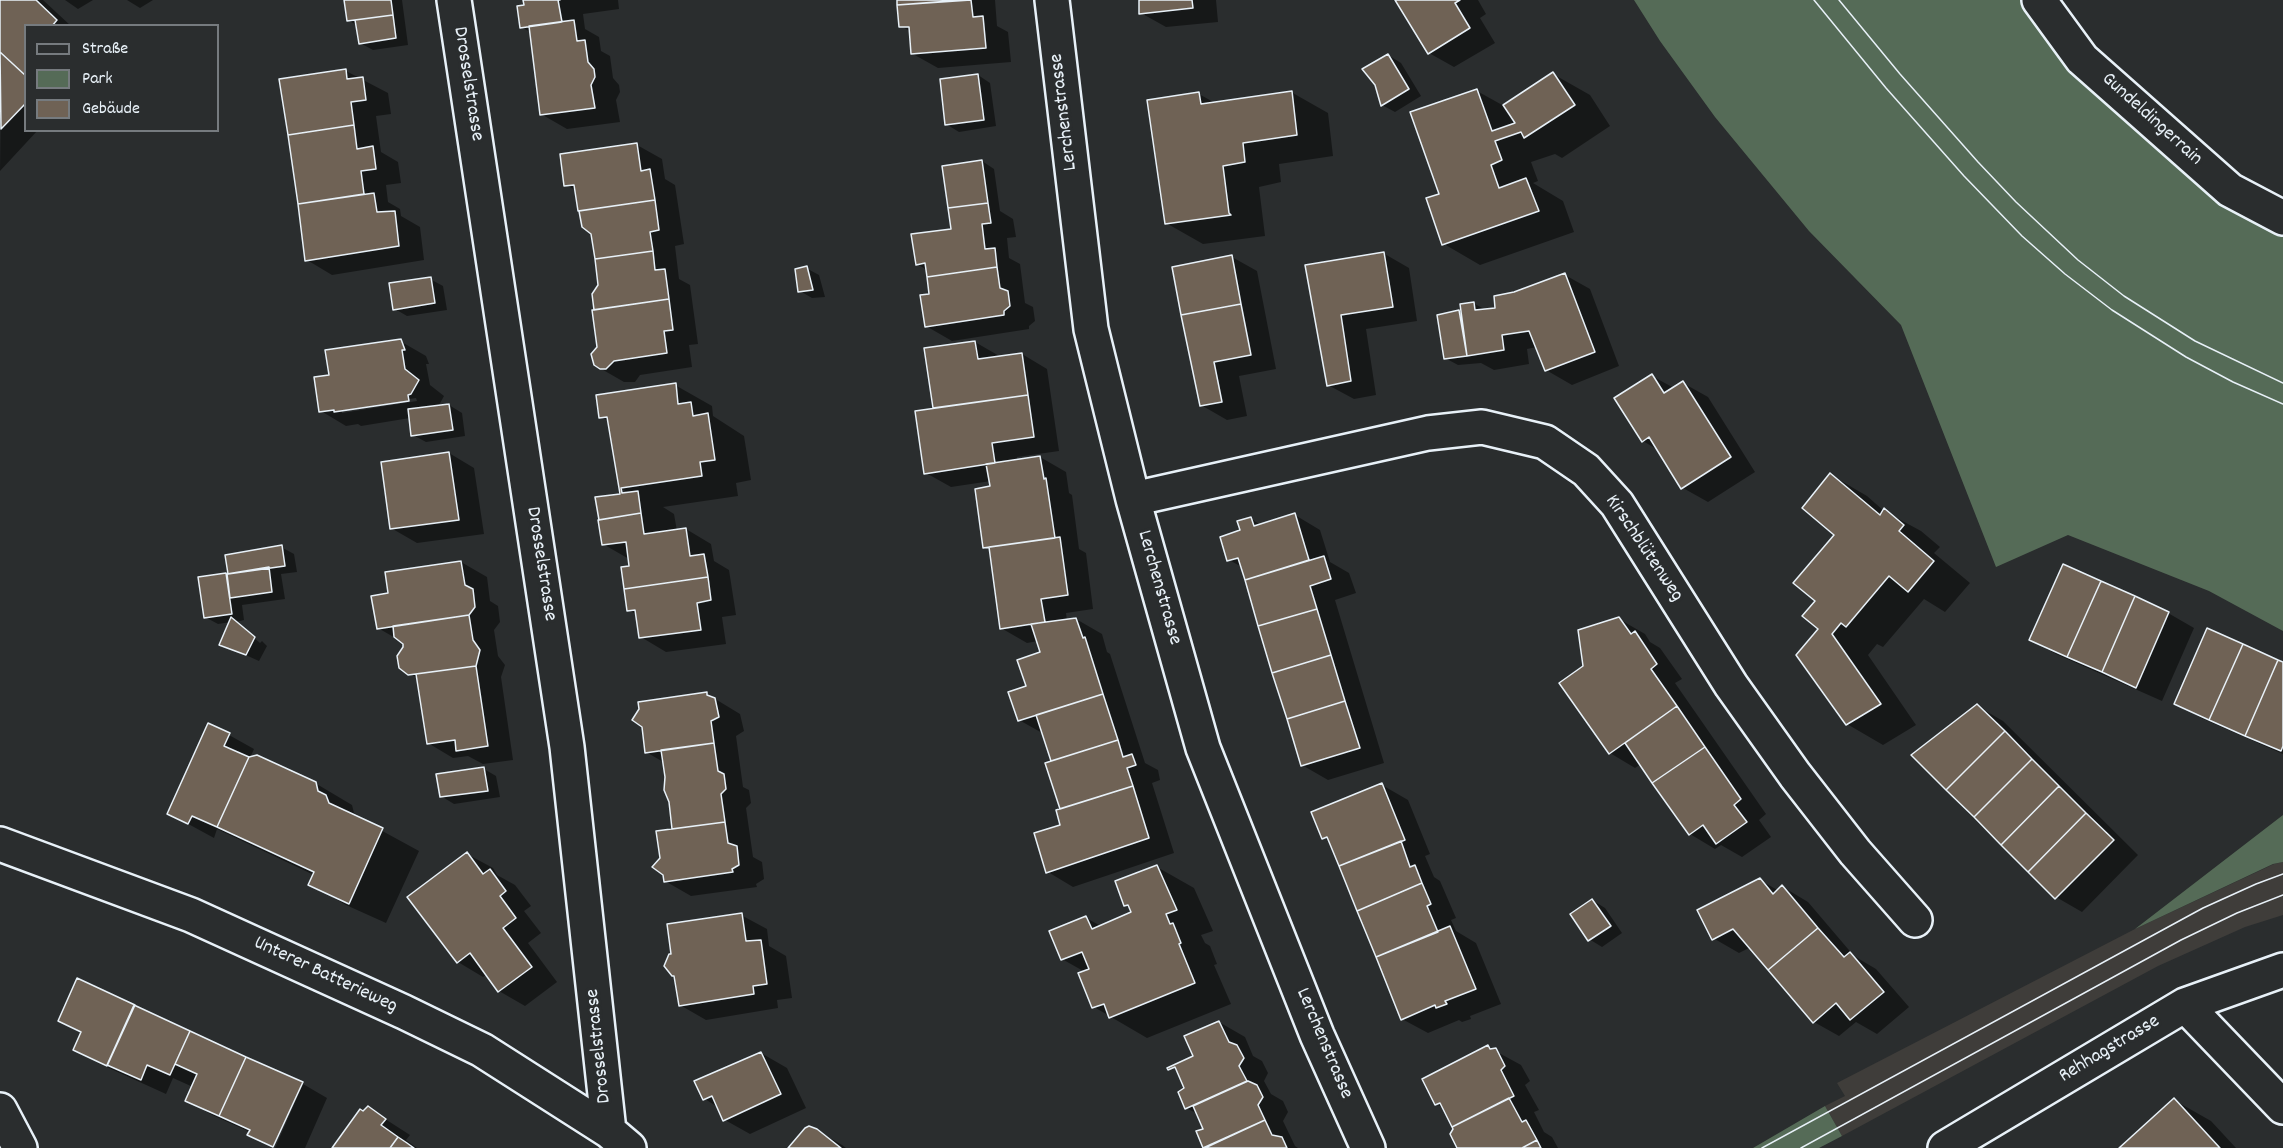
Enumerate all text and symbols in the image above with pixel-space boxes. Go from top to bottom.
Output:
legend [24,24,219,132]
street label: Drosselstrasse [446,25,488,143]
text: Straße [82,37,128,62]
street label: Lerchenstrasse [1046,52,1084,172]
text: Park [82,67,113,92]
street label: Gundeldingerrain [2095,68,2207,172]
text: Gebäude [82,97,140,122]
street label: Kirschblütenweg [1598,491,1688,607]
street label: Drosselstrasse [519,505,561,623]
street label: Lerchenstrasse [1130,528,1186,648]
street label: Unterer Batterieweg [249,932,401,1020]
street label: Lerchenstrasse [1289,985,1357,1103]
street label: Drosselstrasse [582,987,618,1105]
street label: Rehhagstrasse [2055,1011,2165,1089]

